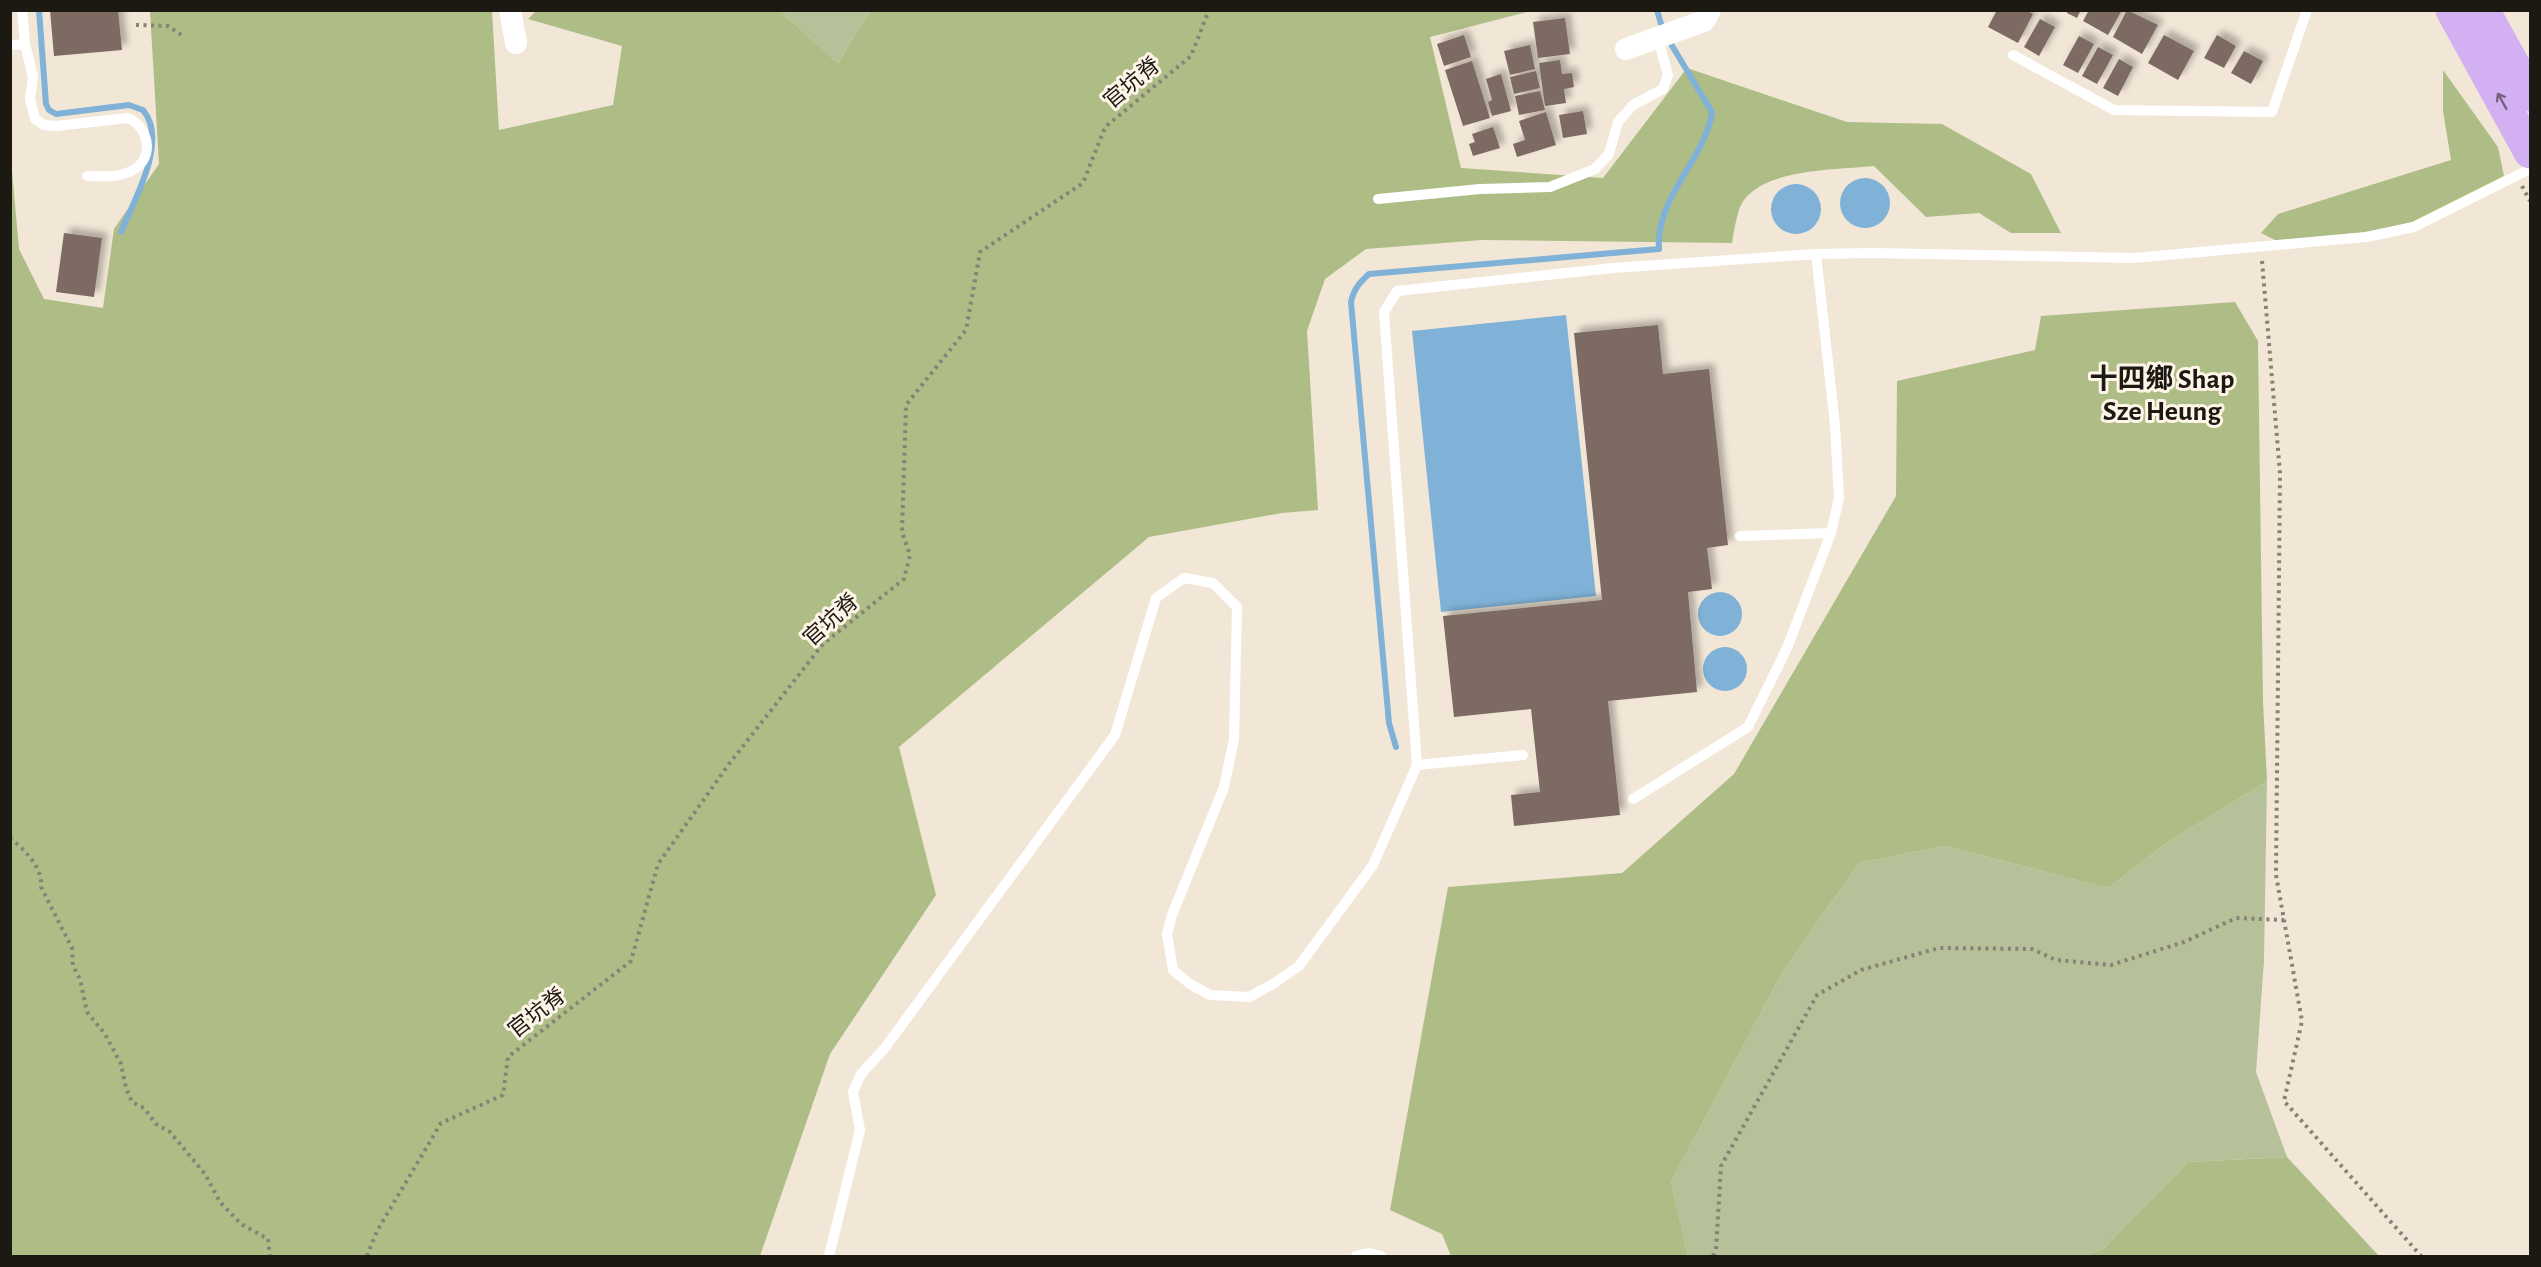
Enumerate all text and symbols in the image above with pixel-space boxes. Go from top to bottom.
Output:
street label: 官坑脊 [1099,53,1164,113]
one-way arrow [2496,93,2508,110]
district label: 十四鄉 Shap Sze Heung [2090,364,2234,426]
street label: 官坑脊 [798,589,863,650]
street label: 官坑脊 [504,983,570,1042]

